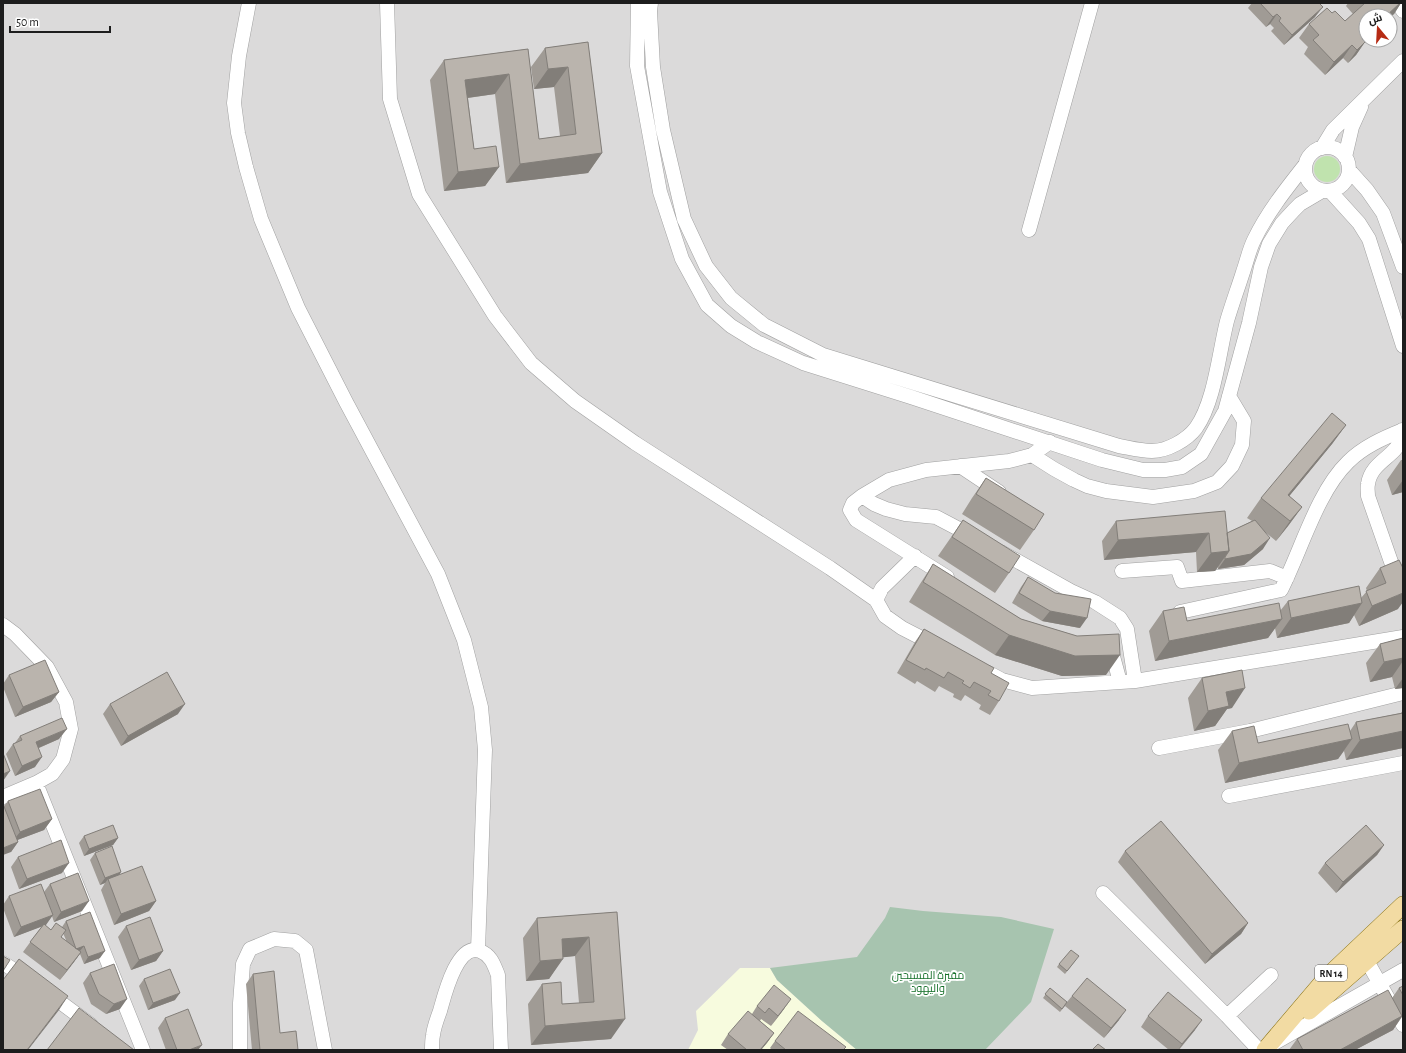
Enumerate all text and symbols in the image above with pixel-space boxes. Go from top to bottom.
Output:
scale bar [10,8,110,34]
north arrow [1358,8,1398,48]
text: ش [1367,12,1384,27]
text: 50 m [16,16,39,28]
road number: RN 14 [1315,965,1347,981]
park label: مقبرة المسيحين واليهود [892,970,964,995]

